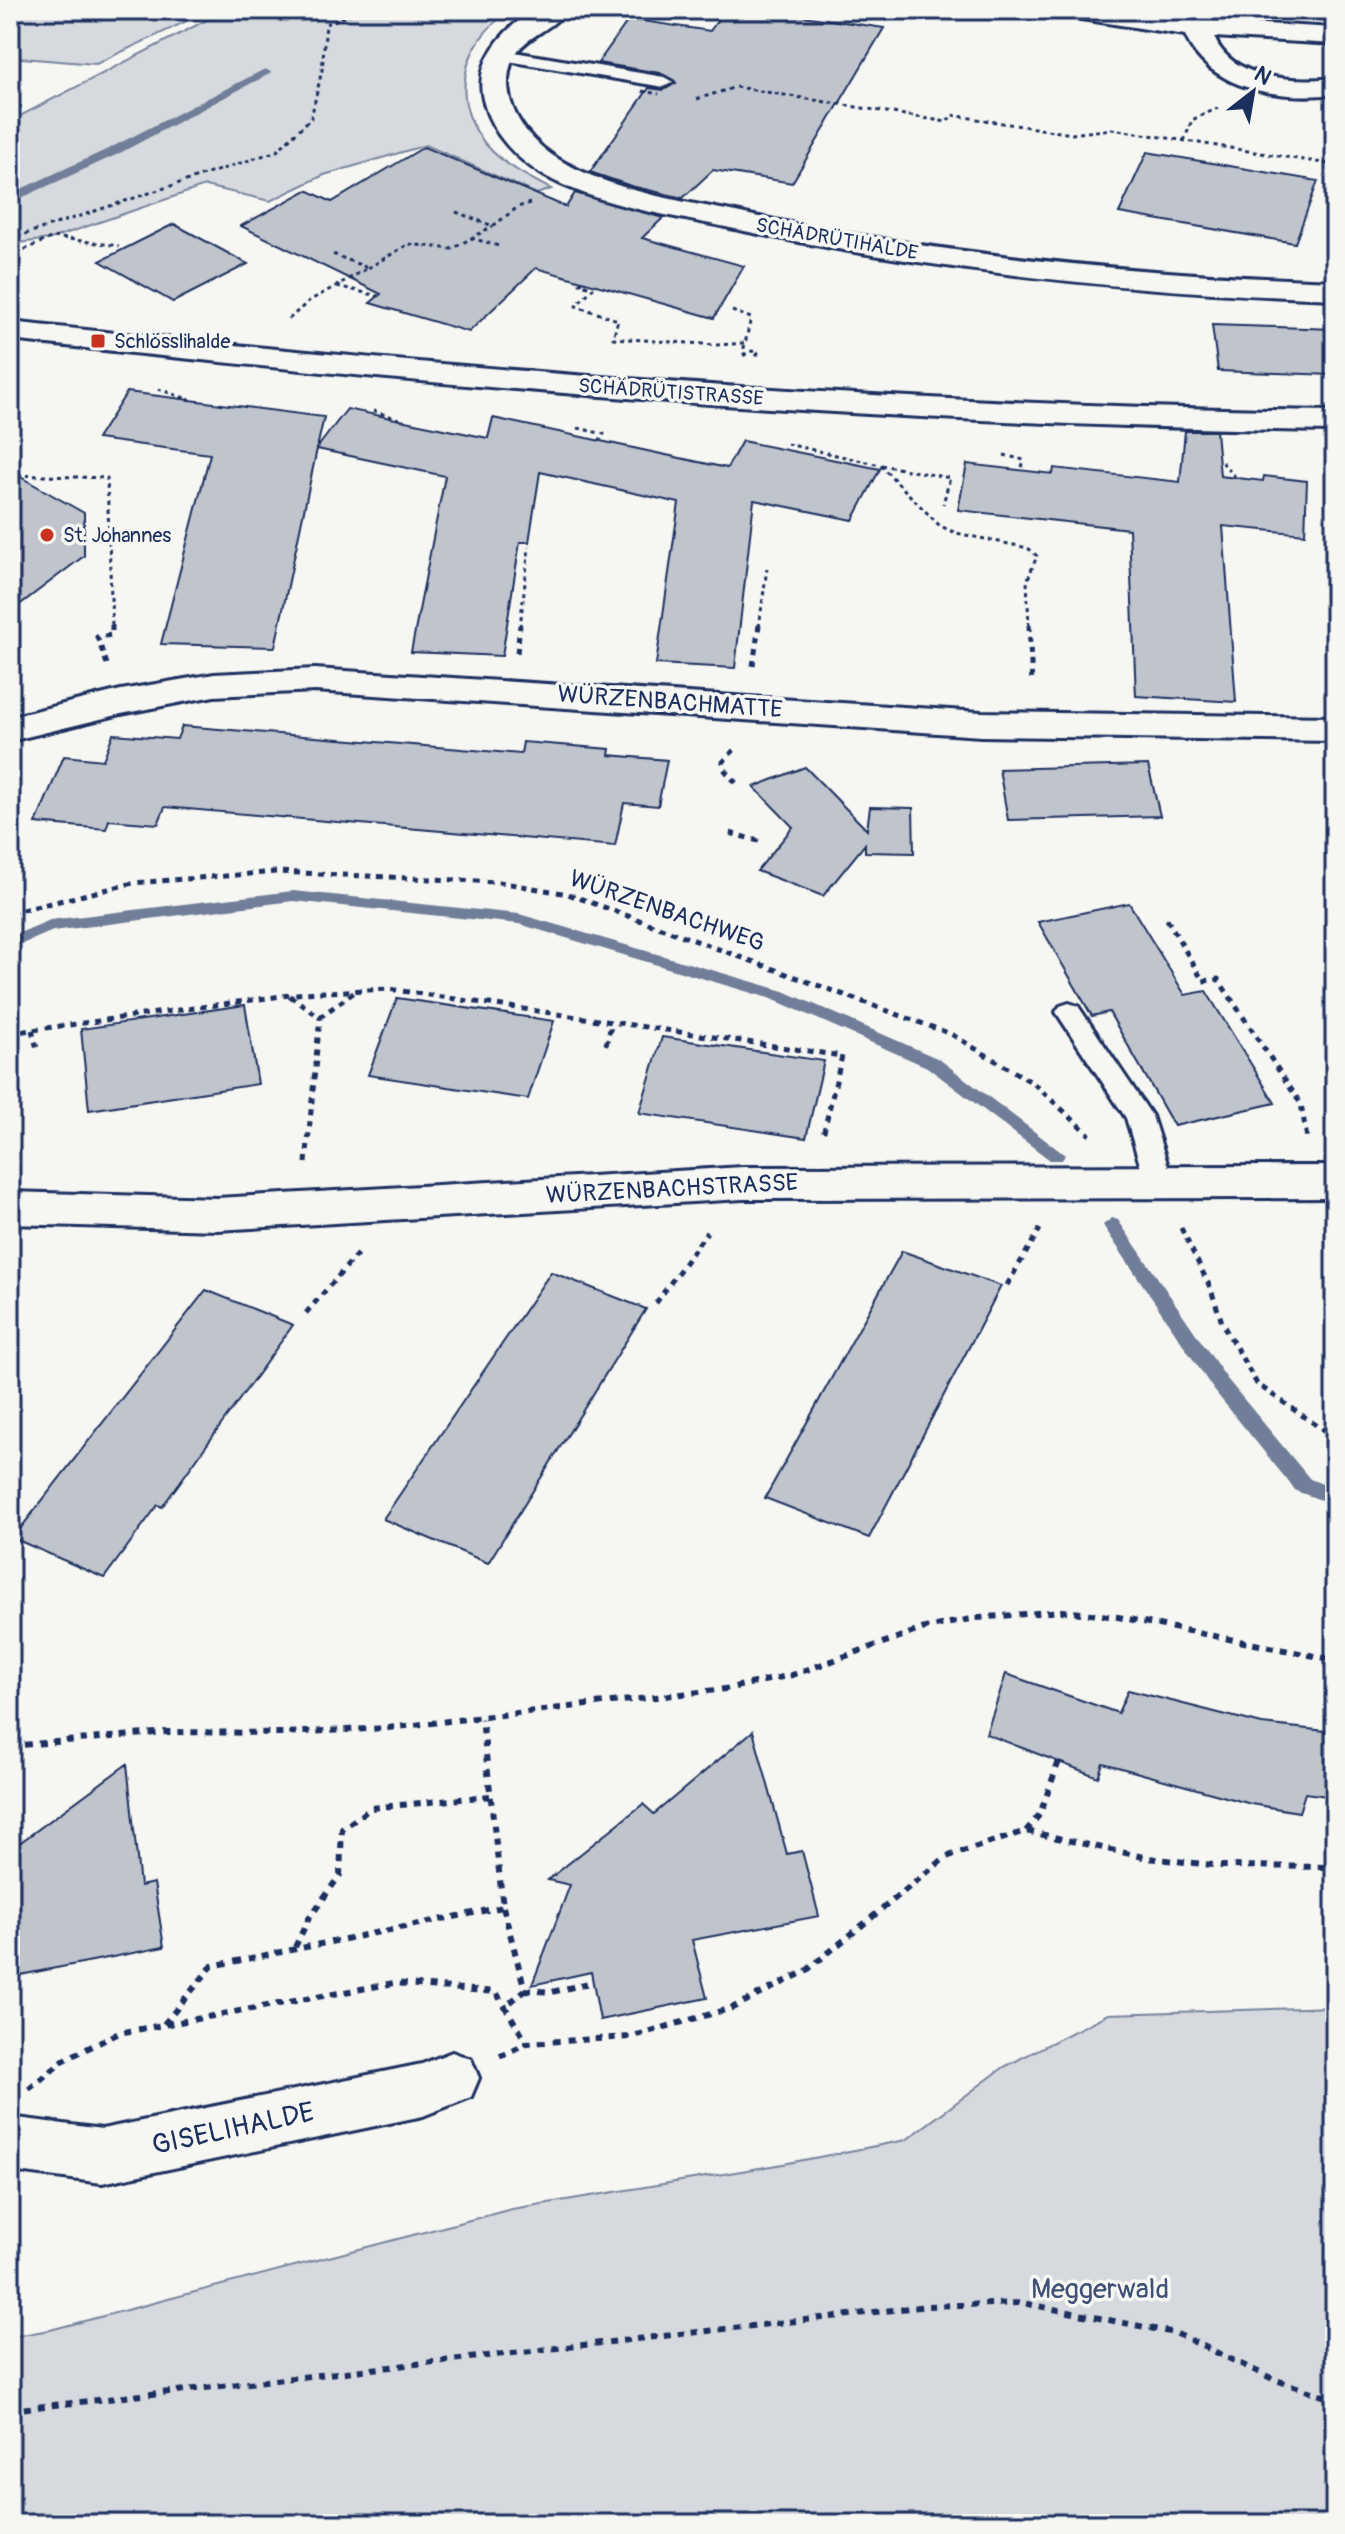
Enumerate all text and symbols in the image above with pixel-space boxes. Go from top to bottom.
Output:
north arrow [1213,52,1293,132]
text: N [1249,60,1276,92]
street label: SCHÄDRÜTIHALDE [754,212,920,266]
place label: Schlösslihalde [114,329,231,354]
marker: Schlösslihalde [89,332,107,350]
street label: SCHÄDRÜTISTRASSE [578,373,764,411]
place label: St. Johannes [63,523,171,548]
marker: St. Johannes [38,526,56,544]
street label: WÜRZENBACHMATTE [557,680,783,724]
street label: WÜRZENBACHWEG [566,864,768,958]
street label: WÜRZENBACHSTRASSE [545,1168,799,1210]
street label: GISELIHALDE [149,2095,317,2163]
park label: Meggerwald [1031,2272,1169,2307]

